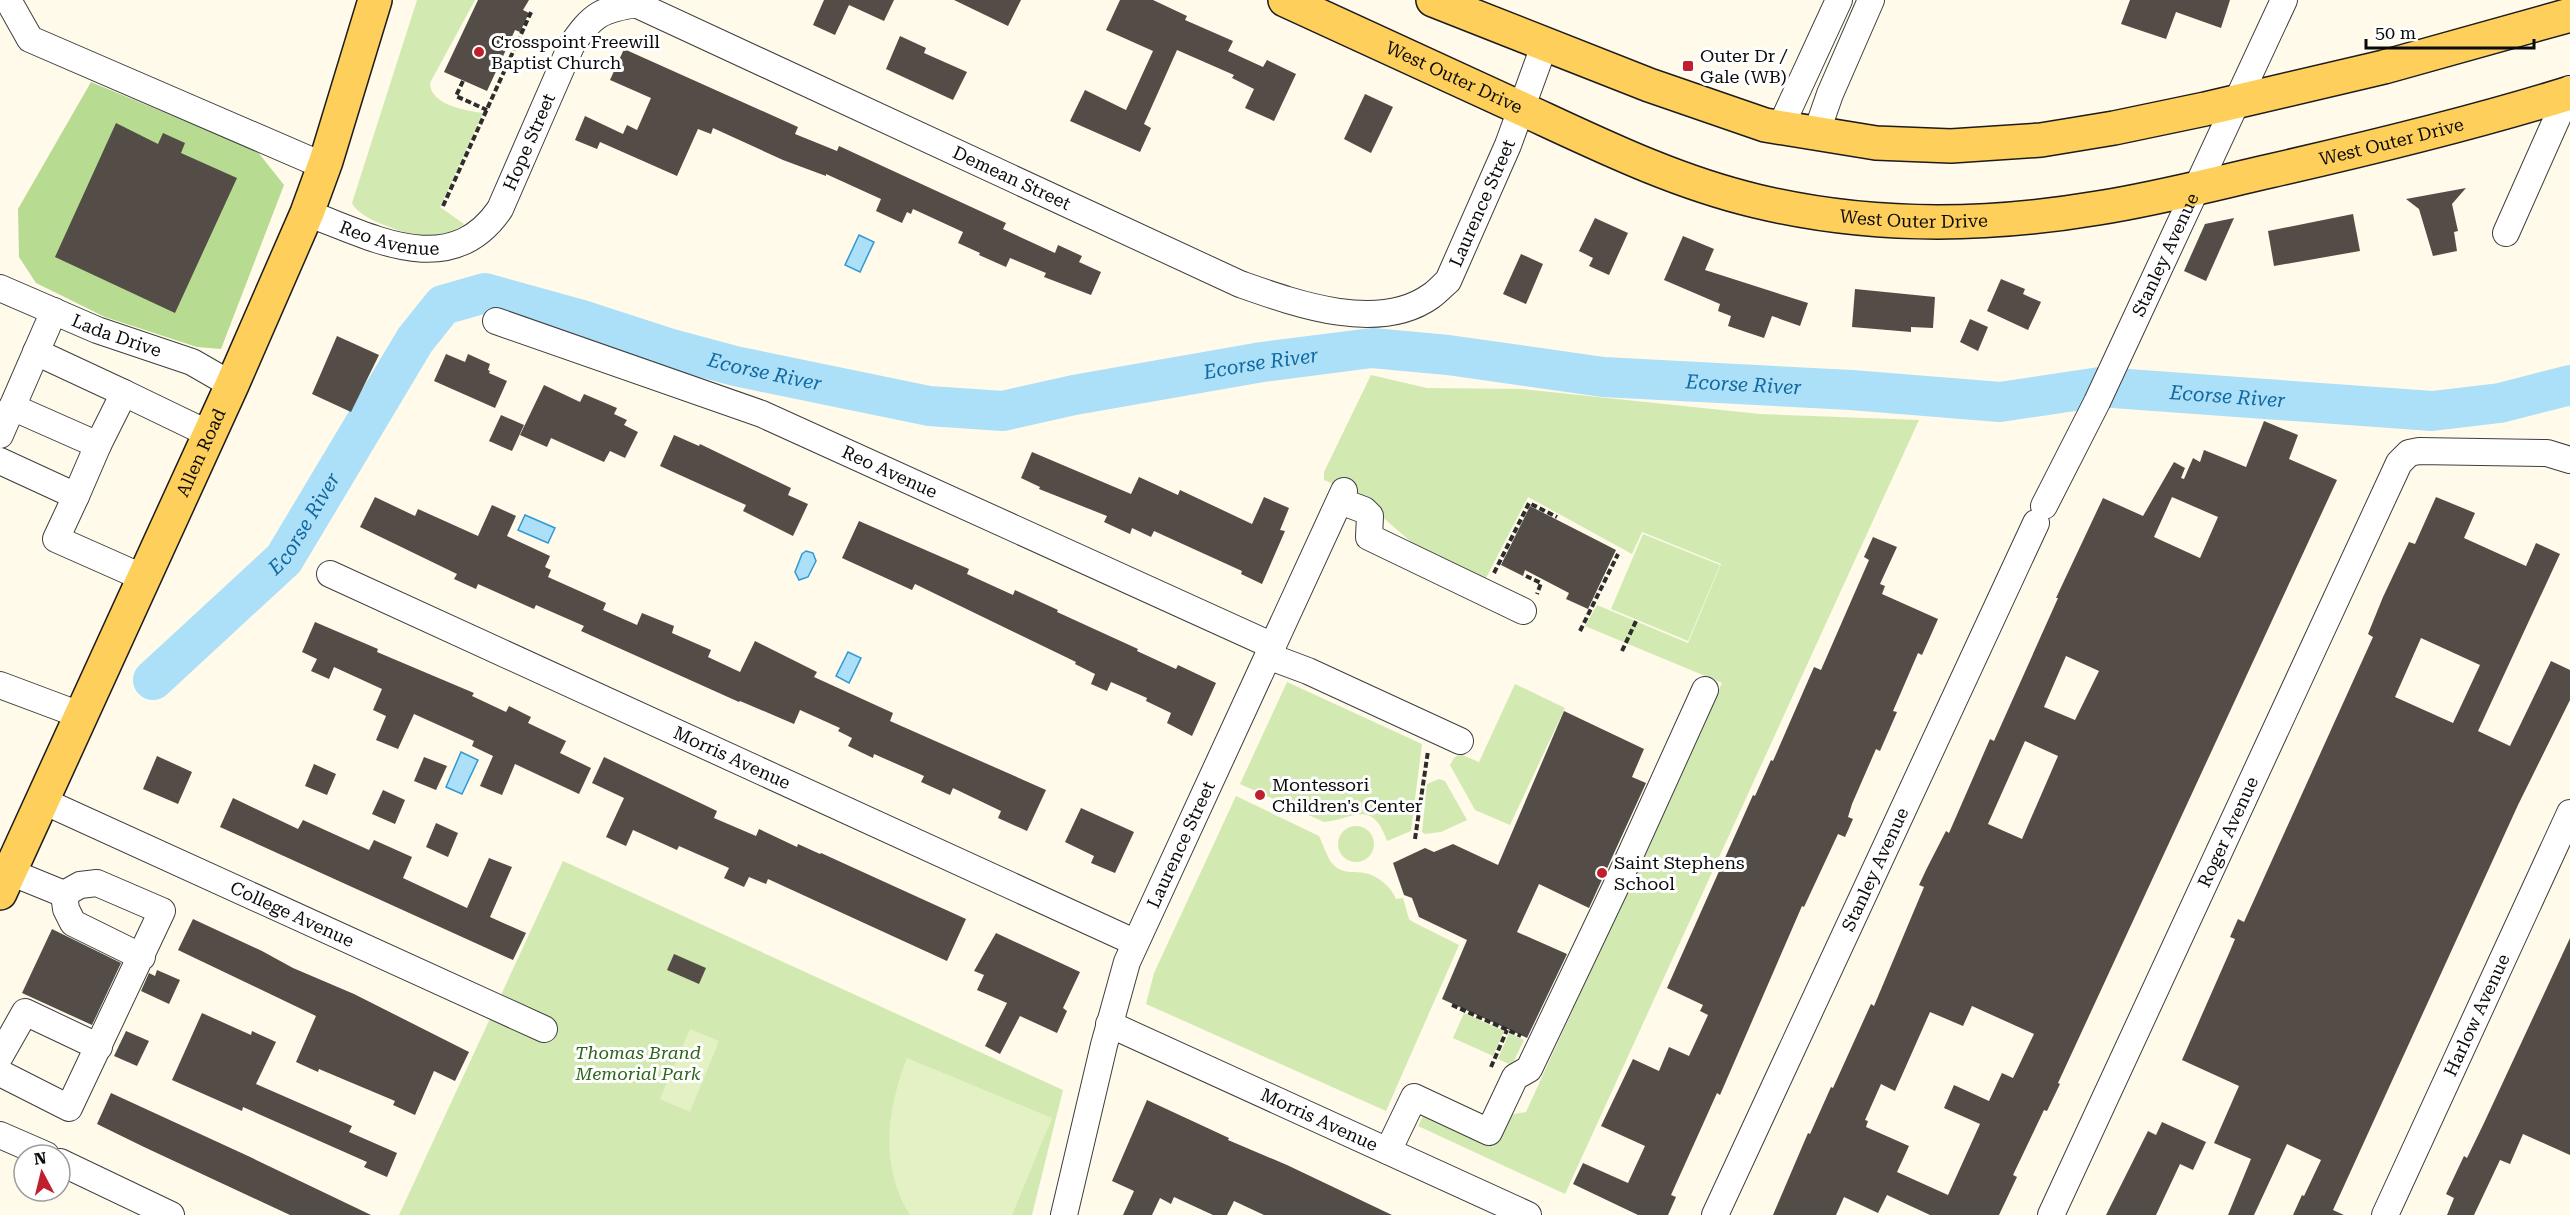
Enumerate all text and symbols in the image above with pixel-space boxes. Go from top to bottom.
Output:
scale bar [2366,12,2534,50]
text: 50 m [2375,22,2416,43]
place label: Crosspoint Freewill Baptist Church [491,31,660,73]
street label: West Outer Drive [1383,37,1526,118]
marker: Crosspoint Freewill Baptist Church [472,45,486,59]
place label: Outer Dr / Gale (WB) [1700,45,1788,87]
marker: Outer Dr / Gale (WB) [1681,59,1695,73]
street label: Hope Street [498,90,559,193]
street label: West Outer Drive [2317,113,2466,169]
street label: Laurence Street [1445,136,1519,270]
street label: Demean Street [950,141,1075,214]
street label: Stanley Avenue [2127,189,2203,320]
street label: West Outer Drive [1839,205,1988,232]
street label: Reo Avenue [337,216,440,259]
street label: Lada Drive [69,309,164,361]
water label: Ecorse River [1200,343,1320,384]
water label: Ecorse River [704,347,825,396]
water label: Ecorse River [1684,369,1803,399]
water label: Ecorse River [2168,380,2287,412]
street label: Allen Road [171,405,230,500]
street label: Reo Avenue [839,441,941,502]
water label: Ecorse River [262,468,345,580]
street label: Morris Avenue [670,722,794,793]
street label: Roger Avenue [2193,773,2262,890]
place label: Montessori Children's Center [1272,774,1422,816]
street label: Laurence Street [1142,777,1219,911]
marker: Montessori Children's Center [1253,788,1267,802]
street label: Stanley Avenue [1837,804,1913,934]
place label: Saint Stephens School [1614,852,1745,894]
marker: Saint Stephens School [1595,866,1609,880]
street label: College Avenue [227,877,358,951]
street label: Harlow Avenue [2439,950,2514,1079]
park label: Thomas Brand Memorial Park [574,1042,701,1084]
street label: Morris Avenue [1258,1084,1381,1155]
north arrow [12,1143,72,1203]
text: N [33,1148,48,1169]

